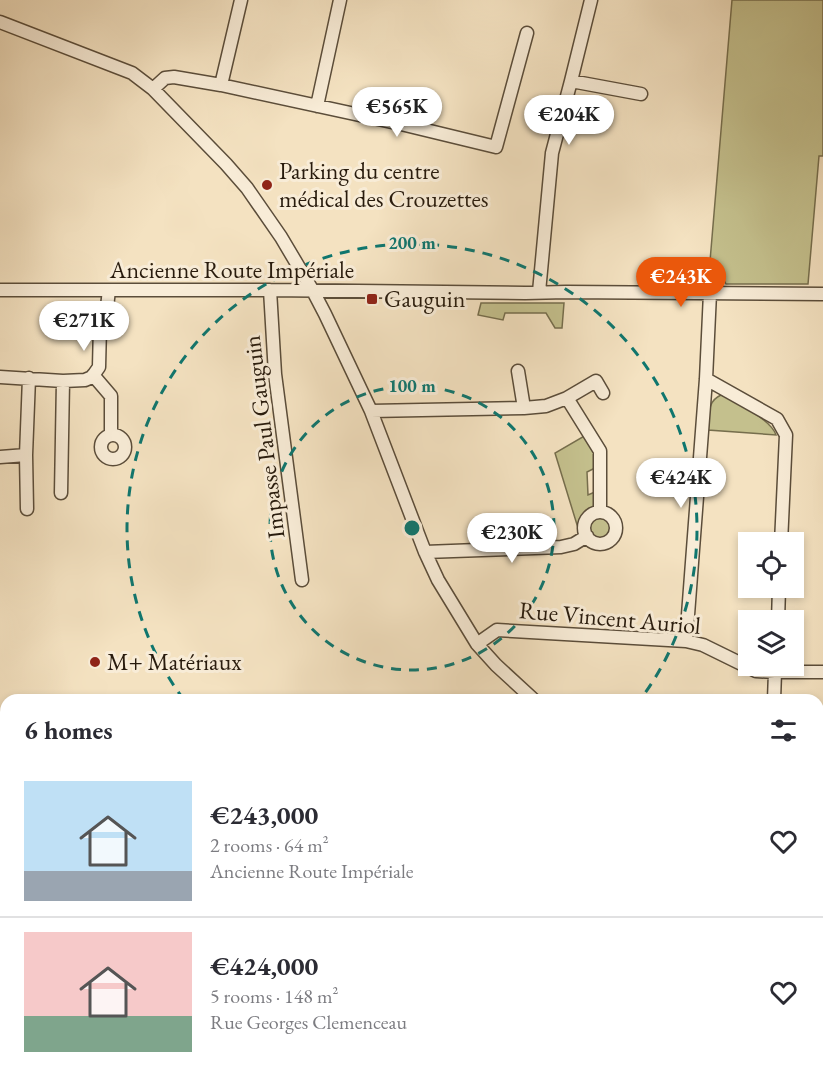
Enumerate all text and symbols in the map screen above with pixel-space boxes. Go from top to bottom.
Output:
pin: €565K [355,87,439,138]
text: €565K [366,93,428,119]
pin: €204K [527,95,611,146]
text: €204K [538,101,600,127]
place label: Parking du centre médical des Crouzettes [279,155,489,214]
marker: Parking du centre médical des Crouzettes [260,178,274,192]
text: 200 m [388,231,436,254]
street label: Ancienne Route Impériale [109,254,354,285]
pin: €243K [639,257,723,308]
text: €243K [650,263,712,289]
place label: Gauguin [384,283,466,314]
marker: Gauguin [365,292,379,306]
pin: €271K [42,301,126,352]
text: €271K [53,307,115,333]
street label: Impasse Paul Gauguin [236,333,291,540]
text: 100 m [388,374,436,397]
pin: €424K [639,458,723,509]
text: €424K [650,464,712,490]
pin: €230K [470,513,554,564]
centre of rings [402,518,422,538]
text: €230K [481,519,543,545]
map controls [738,532,804,676]
button: locate [738,532,804,598]
street label: Rue Vincent Auriol [518,594,702,641]
button: layers [738,610,804,676]
place label: M+ Matériaux [107,646,242,677]
marker: M+ Matériaux [88,655,102,669]
text: 6 homes [24,713,113,747]
icon: filters [767,714,800,747]
text: €243,000 [210,798,318,832]
icon: home [72,805,144,877]
icon: heart [767,825,800,858]
text: 2 rooms · 64 m² [210,832,329,858]
text: Ancienne Route Impériale [210,858,414,884]
text: €424,000 [210,949,318,983]
icon: home [72,956,144,1028]
icon: heart [767,976,800,1009]
text: 5 rooms · 148 m² [210,983,338,1009]
text: Rue Georges Clemenceau [210,1009,407,1035]

